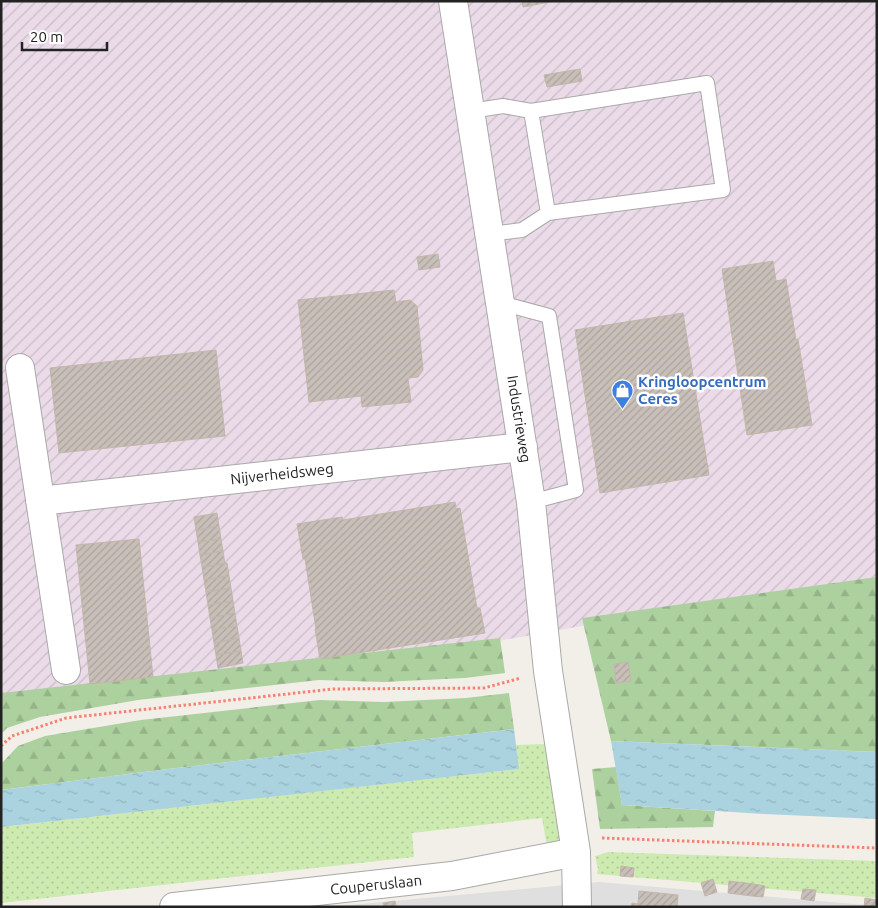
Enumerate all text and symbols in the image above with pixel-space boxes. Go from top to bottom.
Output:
scale bar [22,20,108,52]
text: 20 m [30,28,63,45]
place label: Kringloopcentrum Ceres [638,373,766,407]
street label: Industrieweg [504,374,535,464]
shop icon: Kringloopcentrum Ceres [610,379,634,410]
street label: Nijverheidsweg [230,460,334,487]
street label: Couperuslaan [329,871,423,898]

